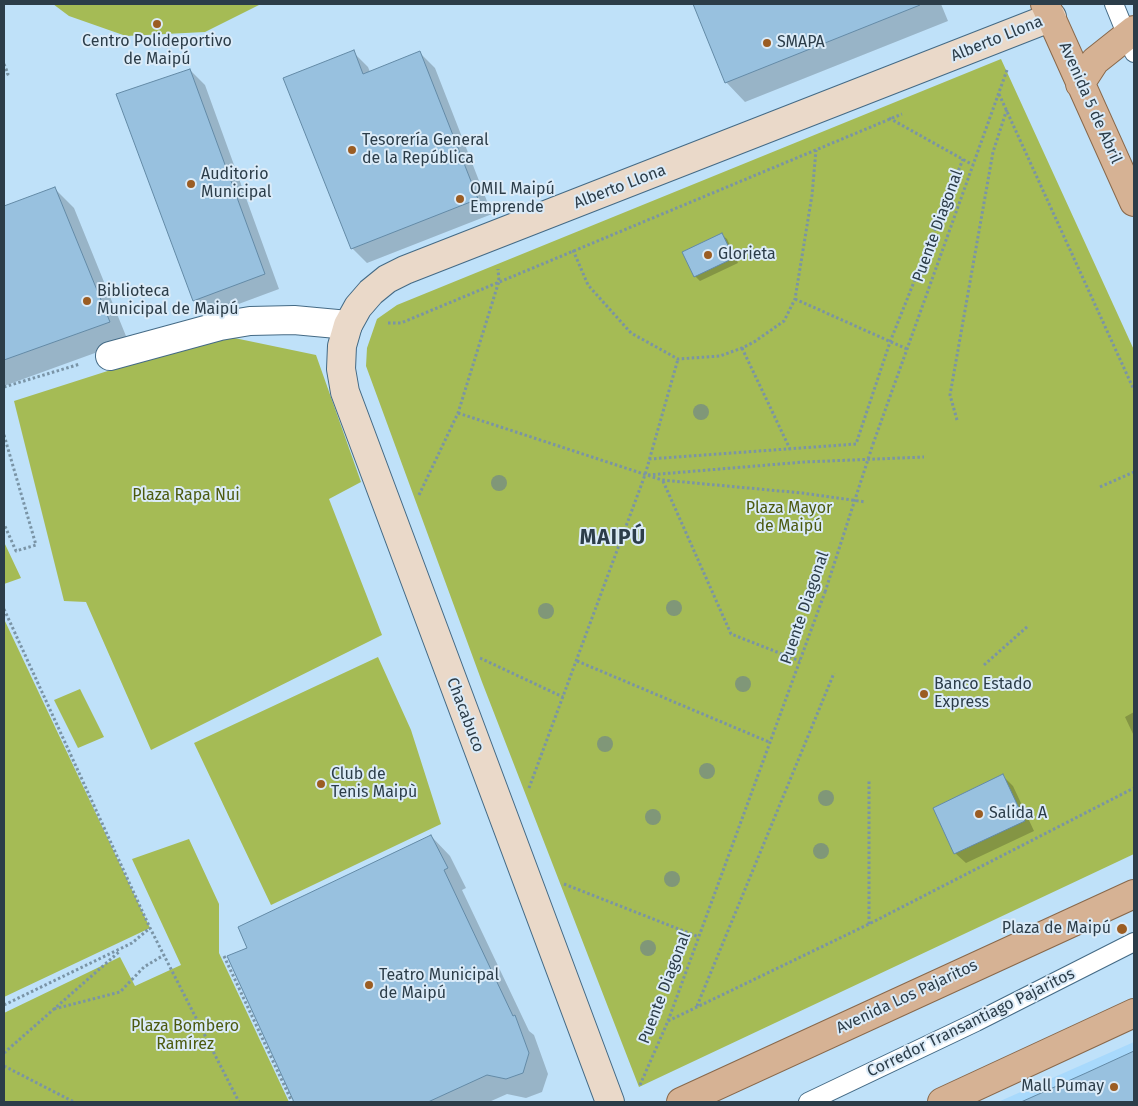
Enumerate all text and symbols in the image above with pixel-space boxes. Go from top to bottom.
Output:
street label: Alberto Llona [948,12,1046,66]
marker: Centro Polideportivo de Maipú [151,18,163,30]
place label: Centro Polideportivo de Maipú [82,32,232,70]
place label: SMAPA [777,33,825,53]
marker: SMAPA [761,37,773,49]
street label: Avenida 5 de Abril [1055,39,1125,167]
place label: Tesorería General de la República [362,131,489,169]
marker: Tesorería General de la República [346,144,358,156]
street label: Alberto Llona [571,161,669,213]
place label: Auditorio Municipal [201,165,271,203]
street label: Puente Diagonal [909,167,967,285]
marker: Auditorio Municipal [185,178,197,190]
place label: OMIL Maipú Emprende [470,180,555,218]
marker: OMIL Maipú Emprende [454,193,466,205]
place label: Glorieta [718,245,776,265]
marker: Glorieta [702,249,714,261]
place label: Biblioteca Municipal de Maipú [97,282,239,320]
marker: Biblioteca Municipal de Maipú [81,295,93,307]
park label: Plaza Rapa Nui [132,486,240,506]
park label: Plaza Mayor de Maipú [746,499,832,537]
district label: MAIPÚ [579,525,647,551]
street label: Puente Diagonal [777,549,833,667]
street label: Chacabuco [442,675,488,755]
place label: Banco Estado Express [934,675,1032,713]
marker: Banco Estado Express [918,688,930,700]
place label: Club de Tenis Maipù [331,765,417,803]
marker: Club de Tenis Maipù [315,778,327,790]
place label: Salida A [989,804,1047,824]
marker: Salida A [973,808,985,820]
place label: Plaza de Maipú [1002,919,1111,939]
marker: Plaza de Maipú [1115,922,1129,936]
street label: Puente Diagonal [635,929,695,1047]
street label: Avenida Los Pajaritos [833,956,981,1038]
street label: Corredor Transantiago Pajaritos [864,964,1078,1082]
place label: Teatro Municipal de Maipú [379,966,499,1004]
marker: Teatro Municipal de Maipú [363,979,375,991]
park label: Plaza Bombero Ramírez [131,1017,239,1055]
place label: Mall Pumay [1021,1077,1104,1097]
marker: Mall Pumay [1108,1081,1120,1093]

